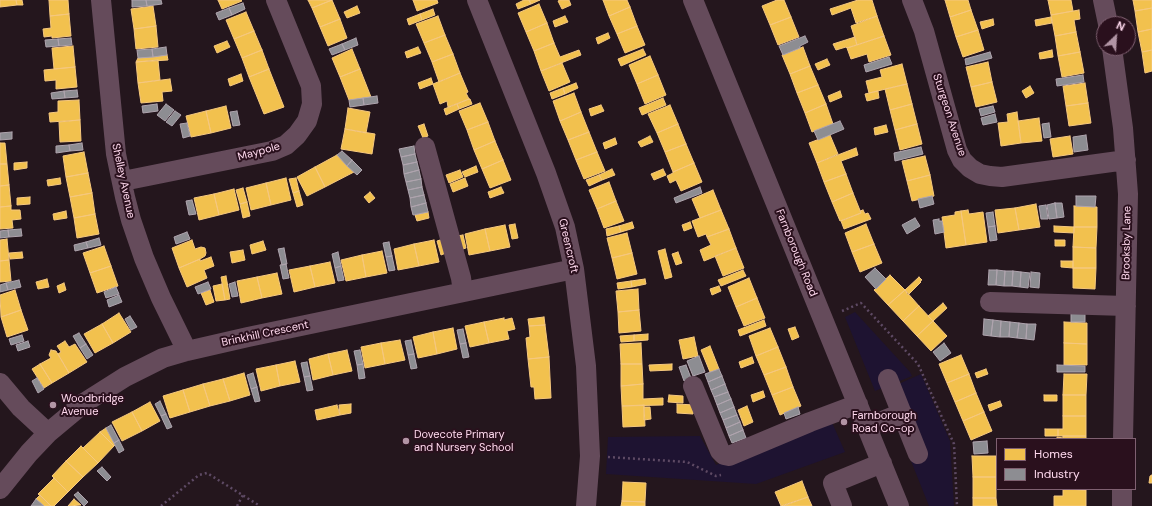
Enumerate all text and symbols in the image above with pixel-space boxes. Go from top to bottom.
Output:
north arrow [1096,16,1136,56]
text: N [1114,18,1127,34]
street label: Sturgeon Avenue [929,72,969,158]
street label: Maypole [236,140,282,164]
street label: Shelley Avenue [109,142,137,220]
street label: Brooksby Lane [1120,206,1134,280]
street label: Farnborough Road [772,207,820,299]
street label: Greencroft [555,217,581,275]
street label: Brinkhill Crescent [220,318,310,350]
place label: Woodbridge Avenue [61,392,124,418]
marker: Woodbridge Avenue [48,400,58,410]
place label: Farnborough Road Co-op [852,409,916,435]
marker: Farnborough Road Co-op [839,417,849,427]
place label: Dovecote Primary and Nursery School [414,428,513,454]
marker: Dovecote Primary and Nursery School [401,436,411,446]
legend [996,438,1136,490]
text: Homes [1034,446,1073,462]
text: Industry [1034,466,1080,482]

